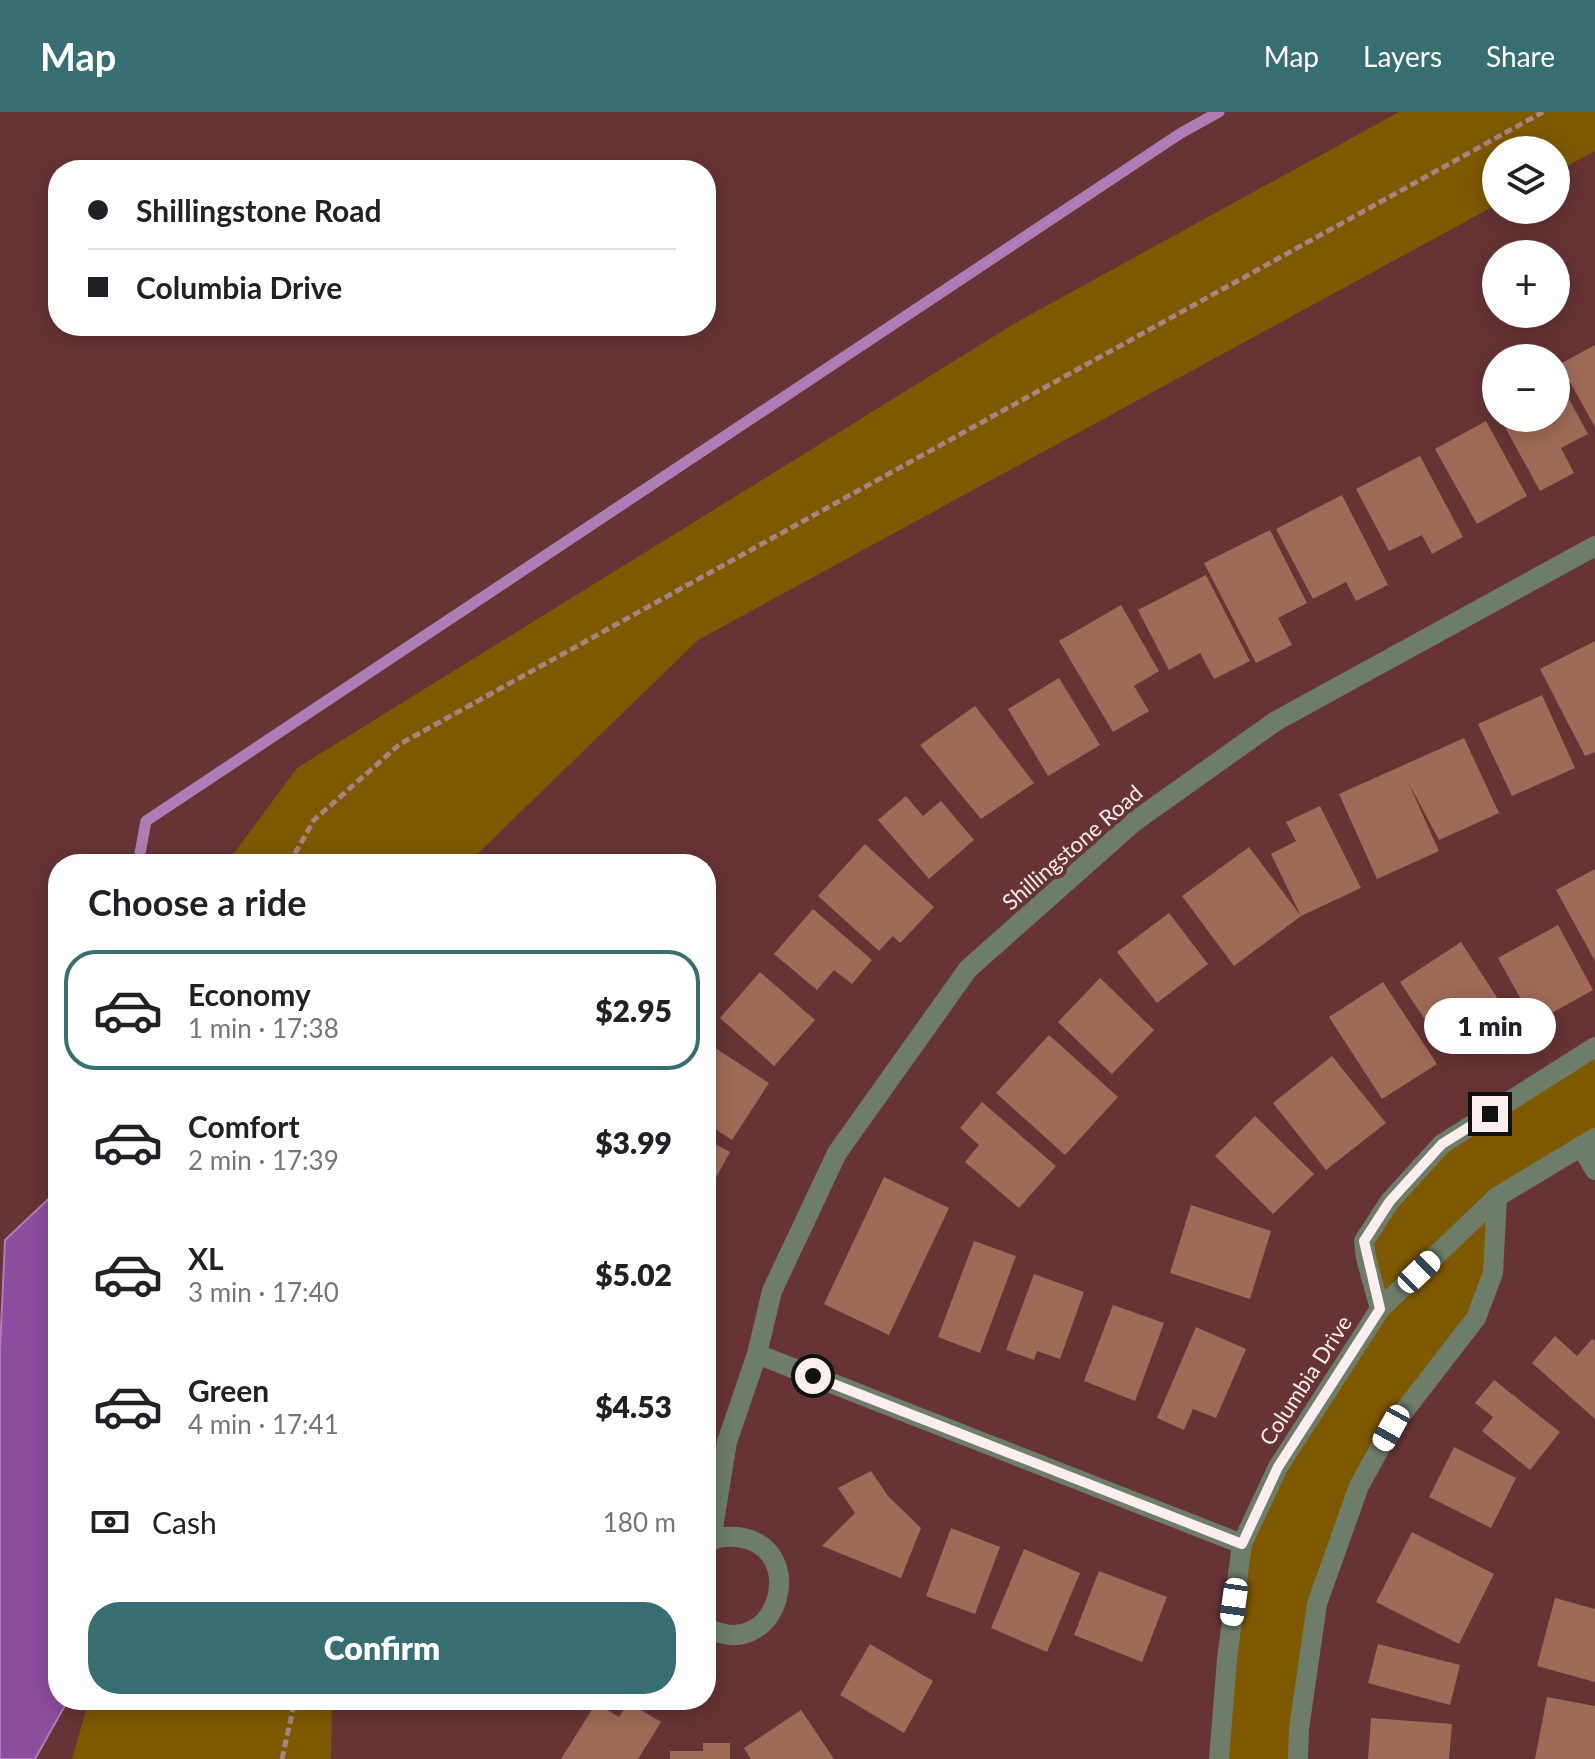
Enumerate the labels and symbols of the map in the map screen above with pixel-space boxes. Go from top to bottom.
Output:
street label: Shillingstone Road [996,779,1148,915]
callout: 1 min [1424,998,1556,1054]
route end [1472,1096,1508,1132]
car [1393,1247,1445,1297]
street label: Columbia Drive [1253,1310,1357,1450]
route start [795,1358,831,1394]
car [1369,1401,1413,1455]
car [1219,1577,1249,1627]

